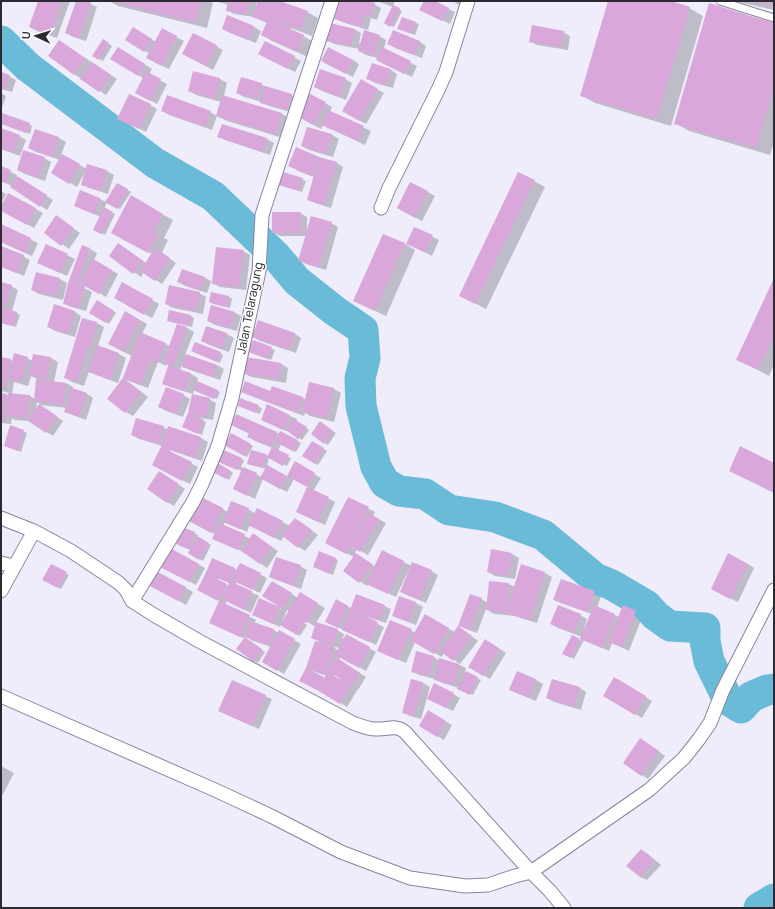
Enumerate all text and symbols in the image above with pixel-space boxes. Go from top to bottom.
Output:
north arrow [16,16,56,56]
text: U [18,31,33,40]
street label: Jalan Telaragung [232,261,267,355]

